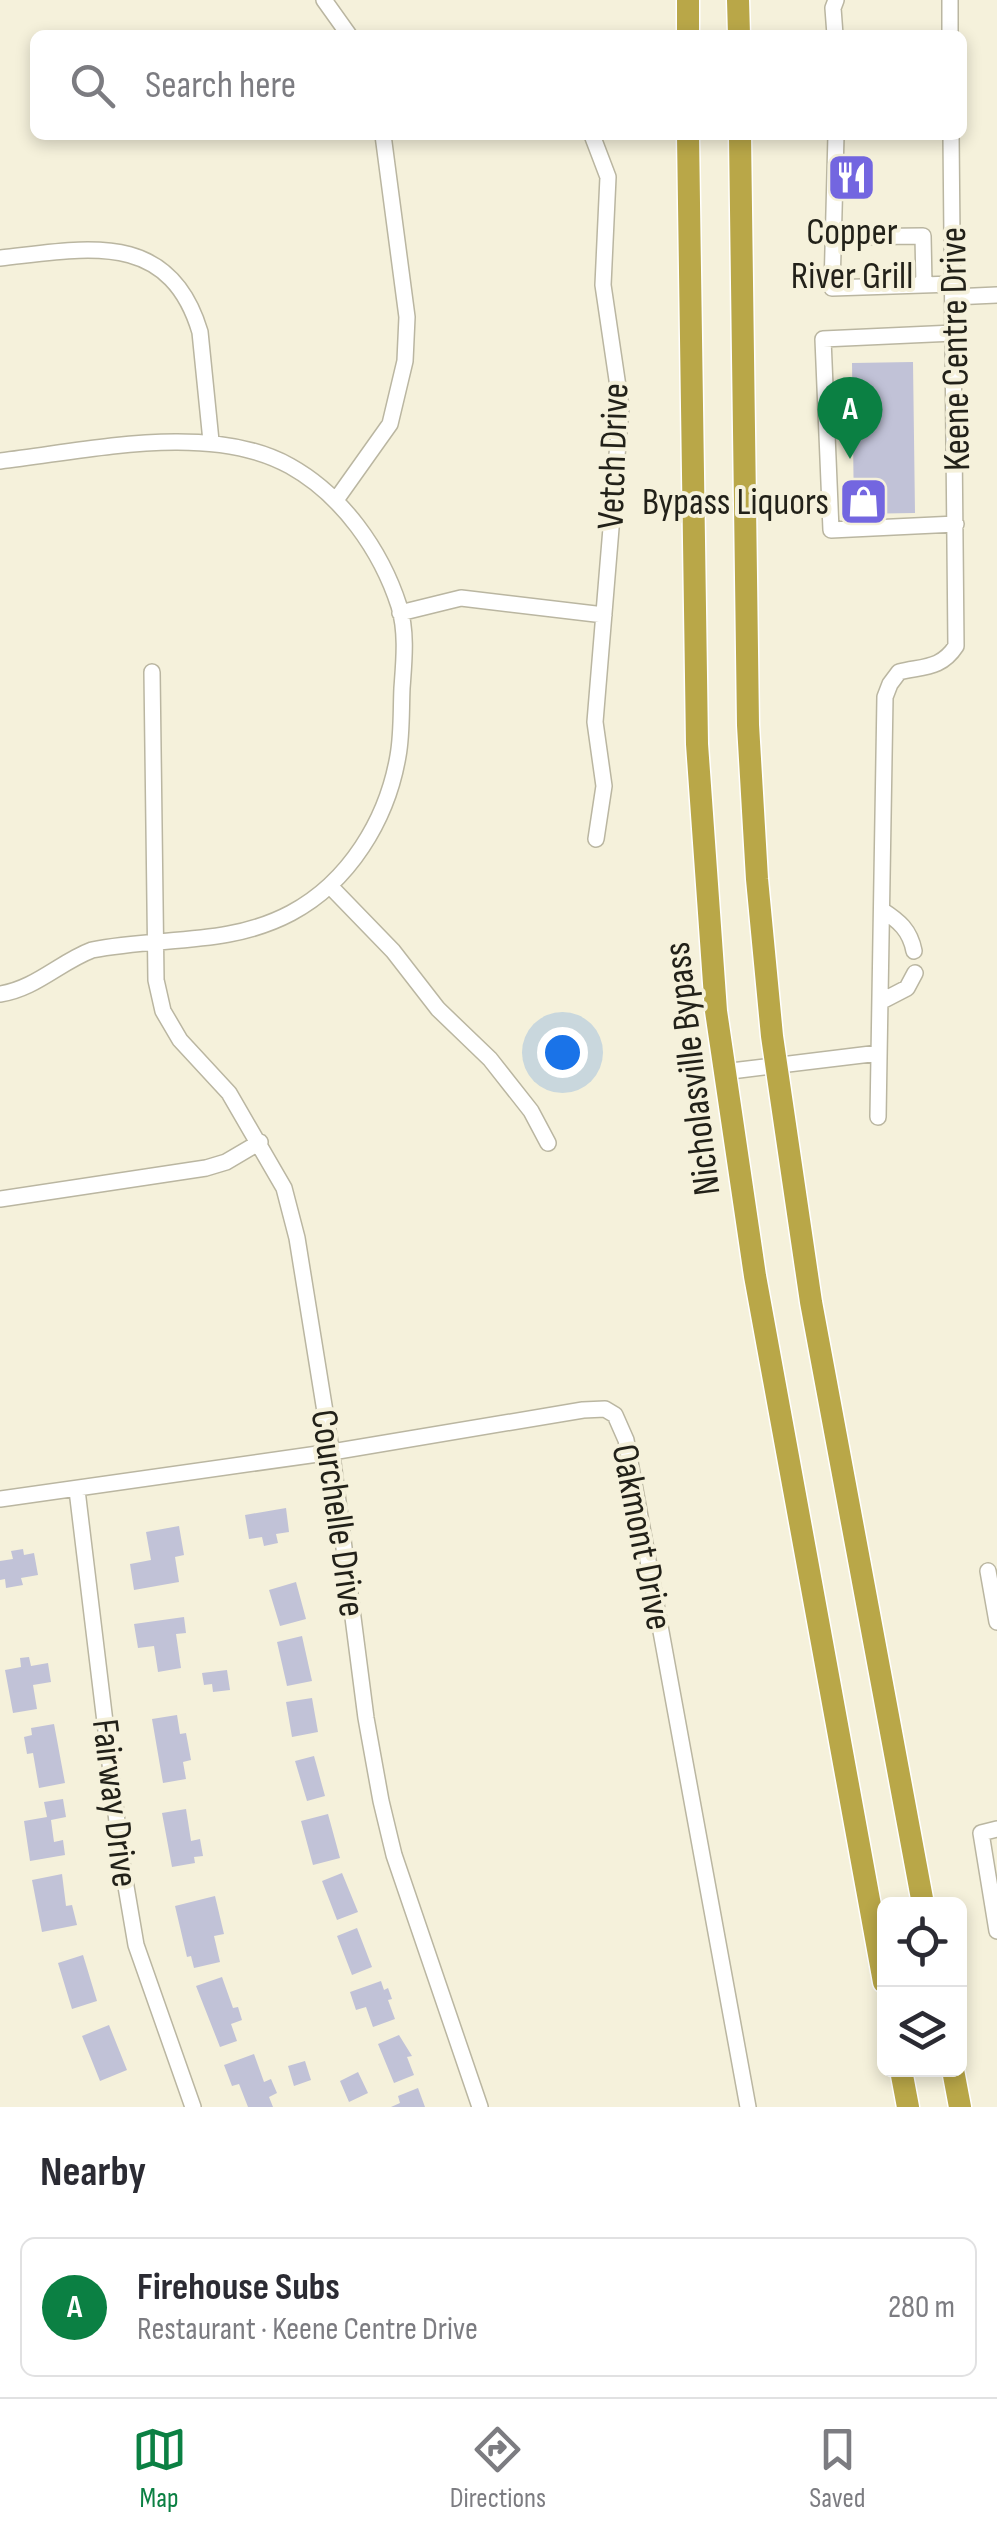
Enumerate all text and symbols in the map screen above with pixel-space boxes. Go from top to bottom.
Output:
search box [30,30,967,140]
icon: search [65,58,120,113]
text: Search here [145,63,296,108]
restaurant icon: Copper River Grill [826,151,878,203]
place label: Copper River Grill [791,210,913,299]
street label: Keene Centre Drive [931,227,980,471]
pin: A [818,376,882,459]
street label: Vetch Drive [588,382,639,530]
shop icon: Bypass Liquors [838,475,890,527]
place label: Bypass Liquors [642,480,829,525]
street label: Nicholasville Bypass [655,940,730,1198]
your location [537,1027,588,1078]
street label: Courchelle Drive [301,1407,374,1620]
street label: Oakmont Drive [601,1441,682,1634]
street label: Fairway Drive [82,1717,147,1890]
map controls [877,1897,967,2077]
button: locate [877,1897,967,1987]
button: layers [877,1987,967,2077]
text: Nearby [40,2147,146,2198]
text: Firehouse Subs [137,2265,340,2310]
text: A [67,2288,82,2327]
text: 280 m [888,2288,955,2327]
text: Restaurant · Keene Centre Drive [137,2310,478,2349]
tab: Map [132,2422,187,2515]
tab: Directions [450,2422,546,2515]
tab: Saved [809,2422,865,2515]

